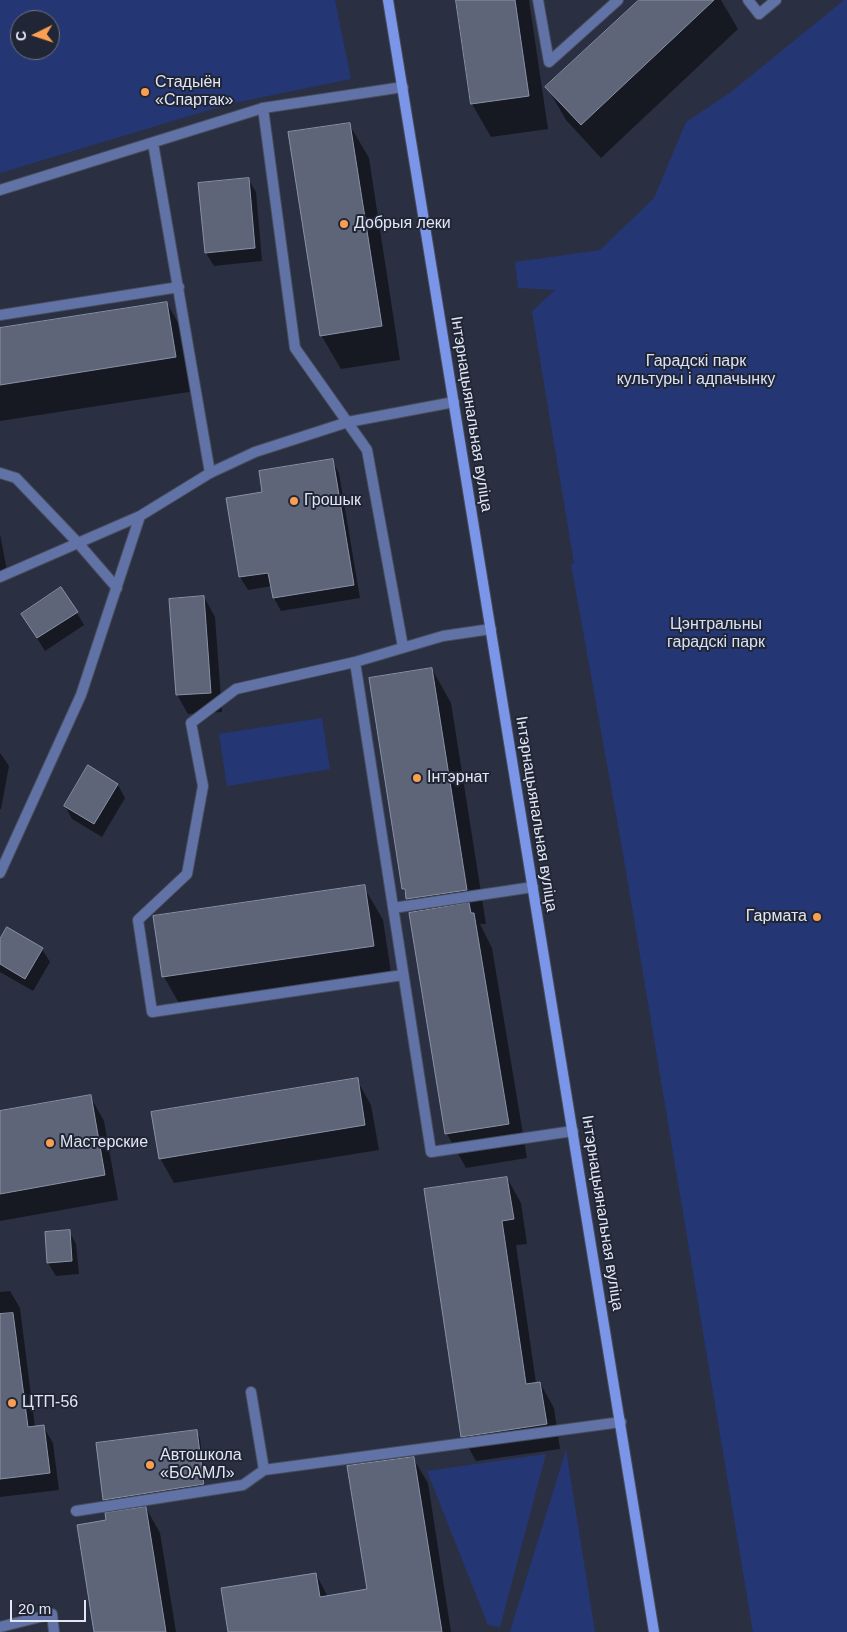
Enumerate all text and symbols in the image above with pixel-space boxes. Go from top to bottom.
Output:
north arrow [10,10,60,60]
text: С [13,30,29,42]
place label: Стадыён «Спартак» [155,73,234,111]
marker: Стадыён «Спартак» [139,86,151,98]
place label: Добрыя леки [354,214,451,234]
marker: Добрыя леки [338,218,350,230]
street label: Інтэрнацыянальная вуліца [446,315,496,513]
park label: Гарадскі парк культуры і адпачынку [617,352,775,390]
place label: Грошык [304,491,361,511]
marker: Грошык [288,495,300,507]
park label: Цэнтральны гарадскі парк [667,615,765,653]
street label: Інтэрнацыянальная вуліца [511,715,561,913]
place label: Інтэрнат [427,768,489,788]
marker: Інтэрнат [411,772,423,784]
place label: Гармата [746,907,807,927]
marker: Гармата [811,911,823,923]
street label: Інтэрнацыянальная вуліца [577,1114,627,1312]
place label: Мастерские [60,1133,148,1153]
marker: Мастерские [44,1137,56,1149]
place label: ЦТП-56 [22,1393,78,1413]
marker: ЦТП-56 [6,1397,18,1409]
place label: Автошкола «БОАМЛ» [160,1446,242,1484]
marker: Автошкола «БОАМЛ» [144,1459,156,1471]
scale bar [12,1590,89,1622]
text: 20 m [18,1600,51,1617]

